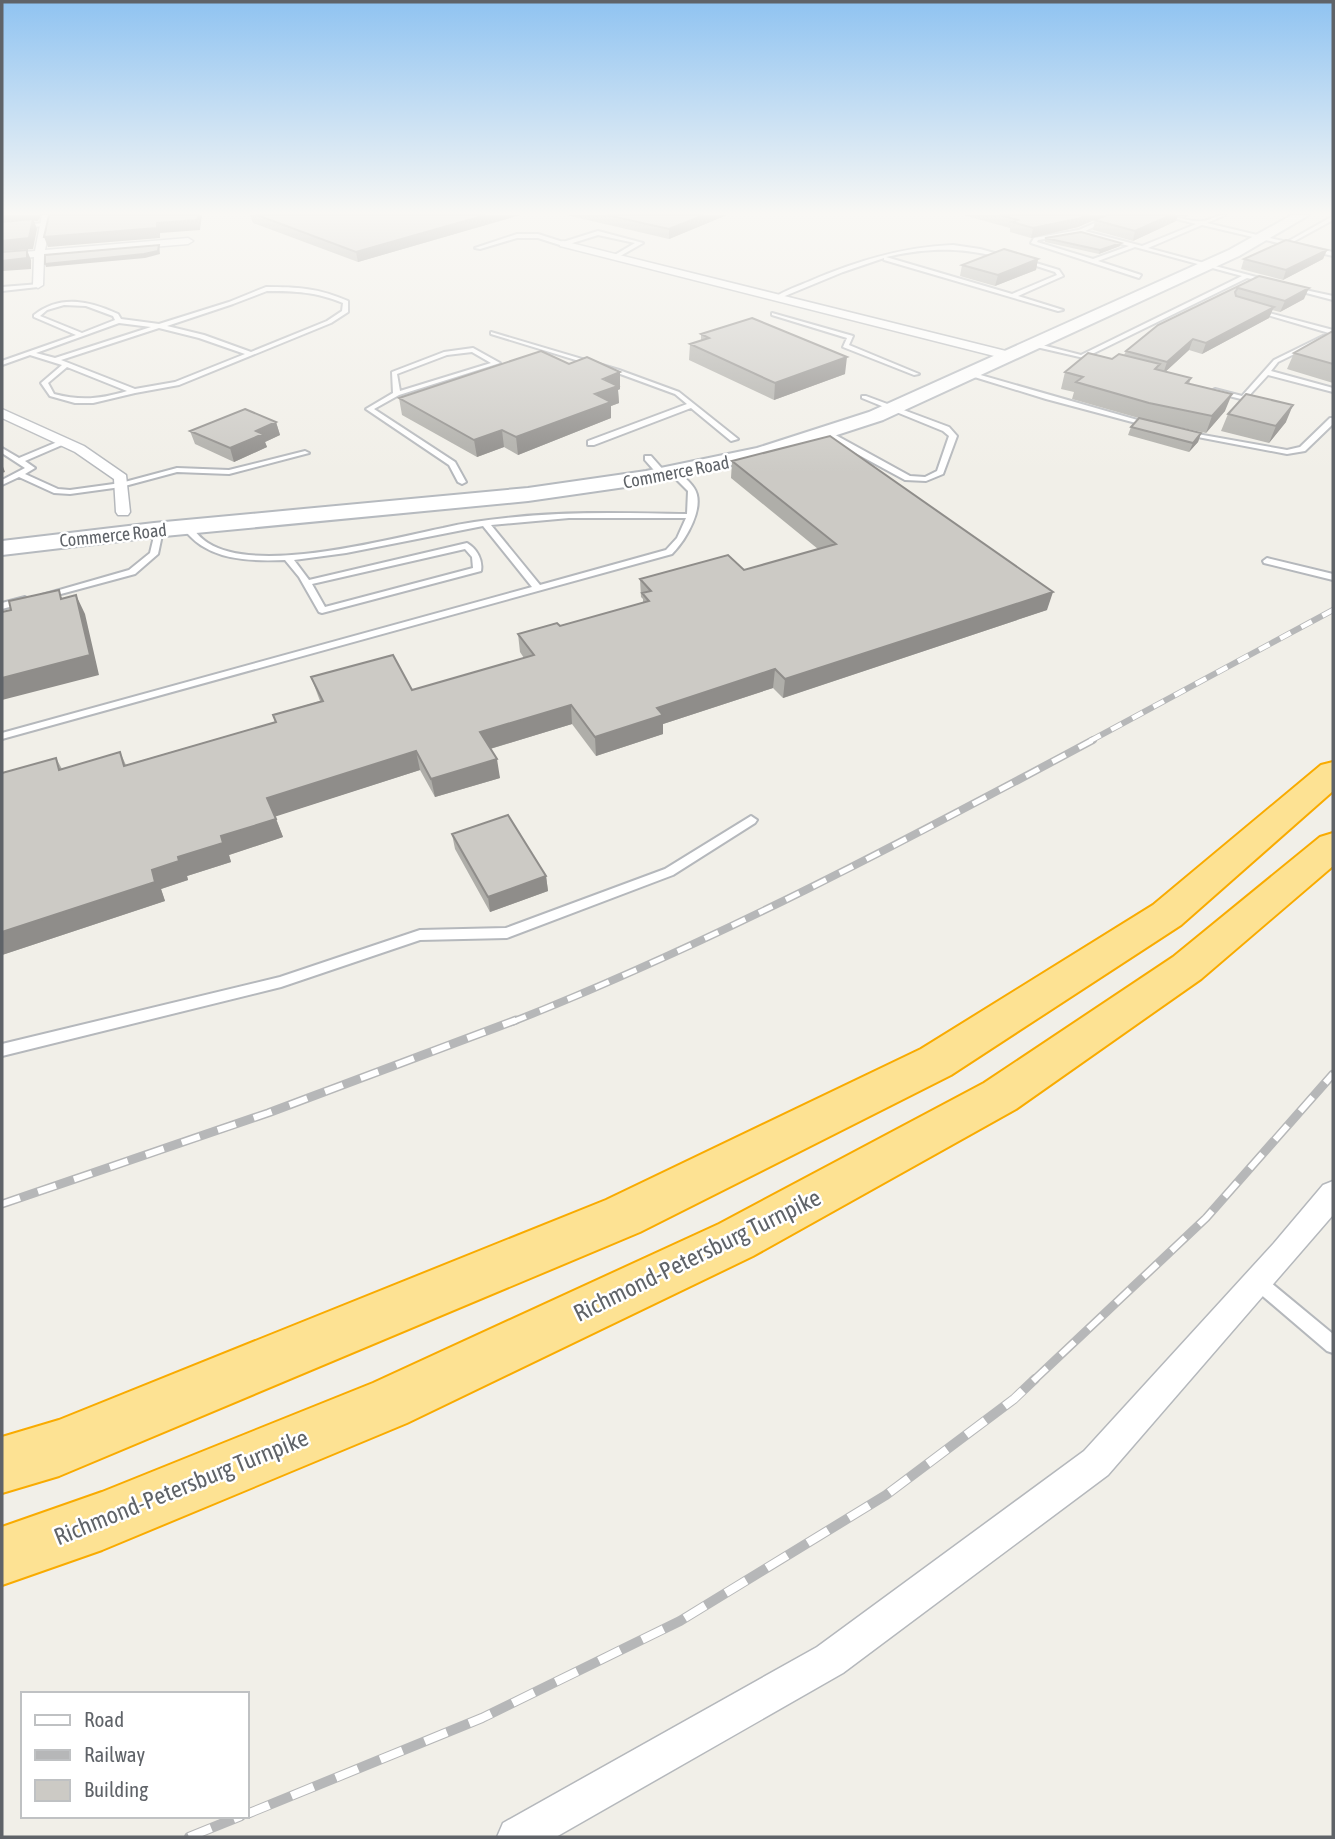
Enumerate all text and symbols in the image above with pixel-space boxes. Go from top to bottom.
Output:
street label: Commerce Road [621,451,731,493]
street label: Commerce Road [58,519,168,551]
street label: Richmond-Petersburg Turnpike [569,1183,825,1327]
street label: Richmond-Petersburg Turnpike [50,1424,312,1550]
legend [21,1692,248,1818]
text: Road [84,1707,124,1731]
text: Railway [84,1742,146,1766]
text: Building [84,1777,148,1801]

